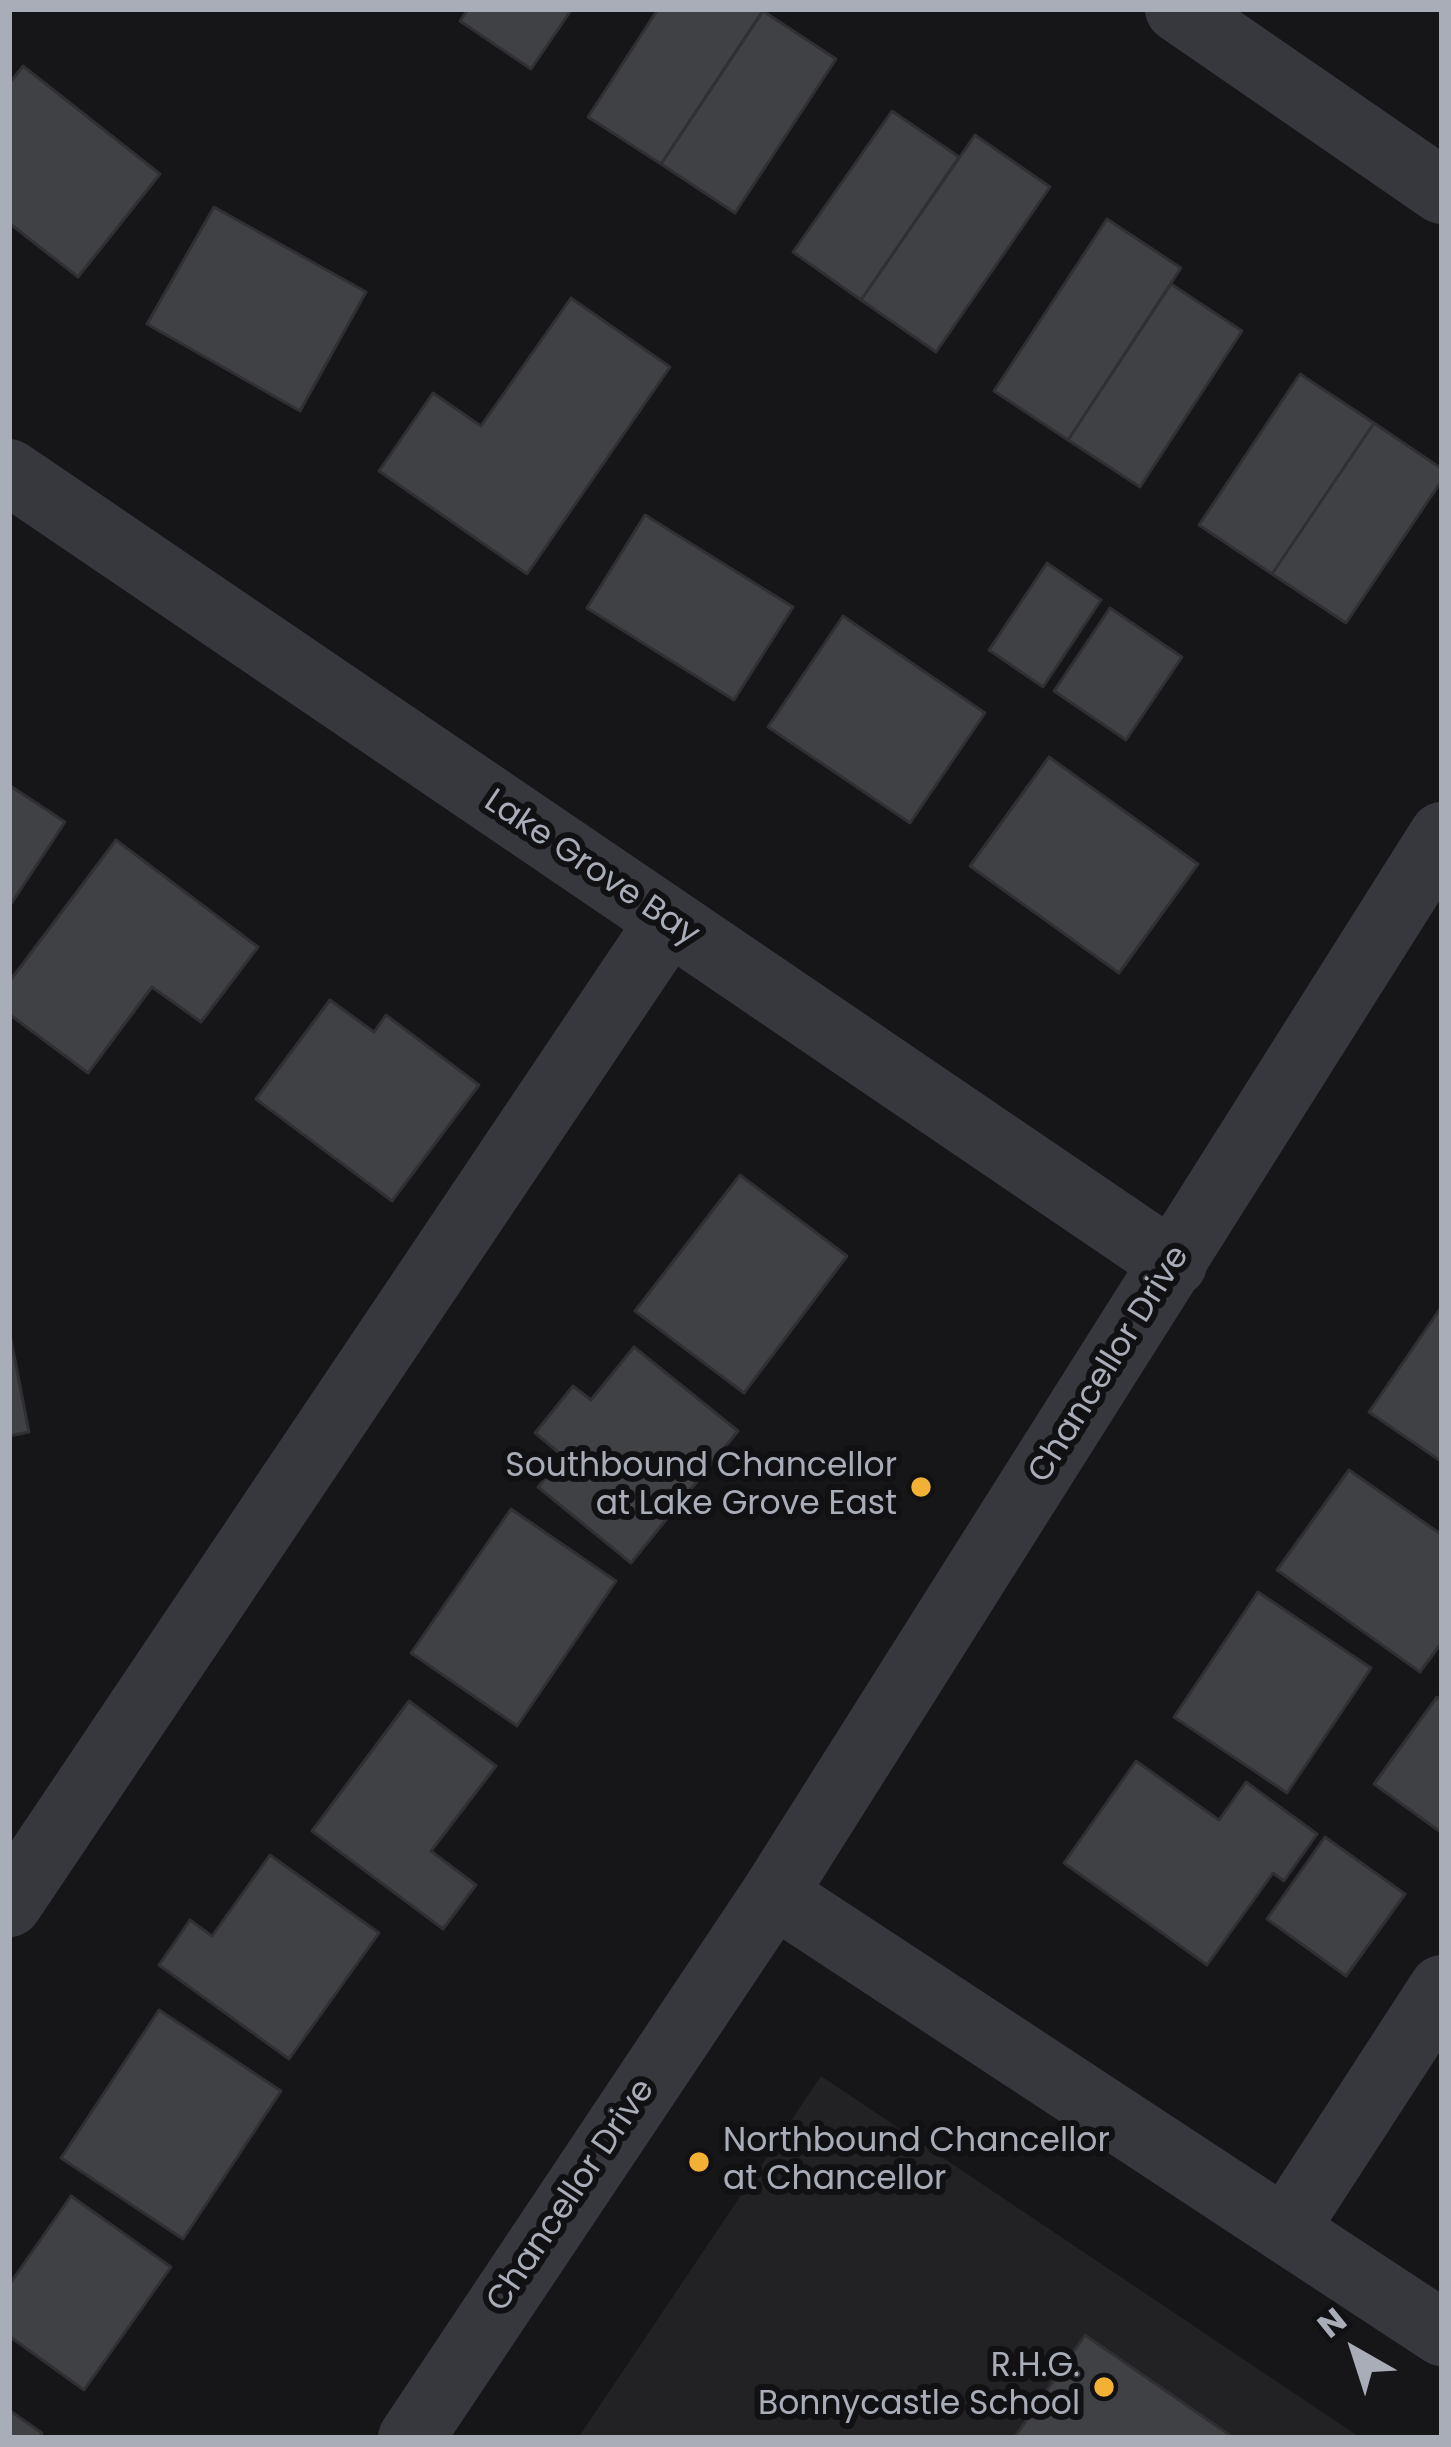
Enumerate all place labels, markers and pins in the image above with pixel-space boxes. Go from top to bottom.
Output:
place label: Southbound Chancellor at Lake Grove East [505,1448,897,1526]
marker: Southbound Chancellor at Lake Grove East [908,1474,934,1500]
place label: Northbound Chancellor at Chancellor [723,2123,1110,2201]
marker: Northbound Chancellor at Chancellor [686,2149,712,2175]
place label: R.H.G. Bonnycastle School [758,2348,1080,2426]
marker: R.H.G. Bonnycastle School [1091,2374,1117,2400]

